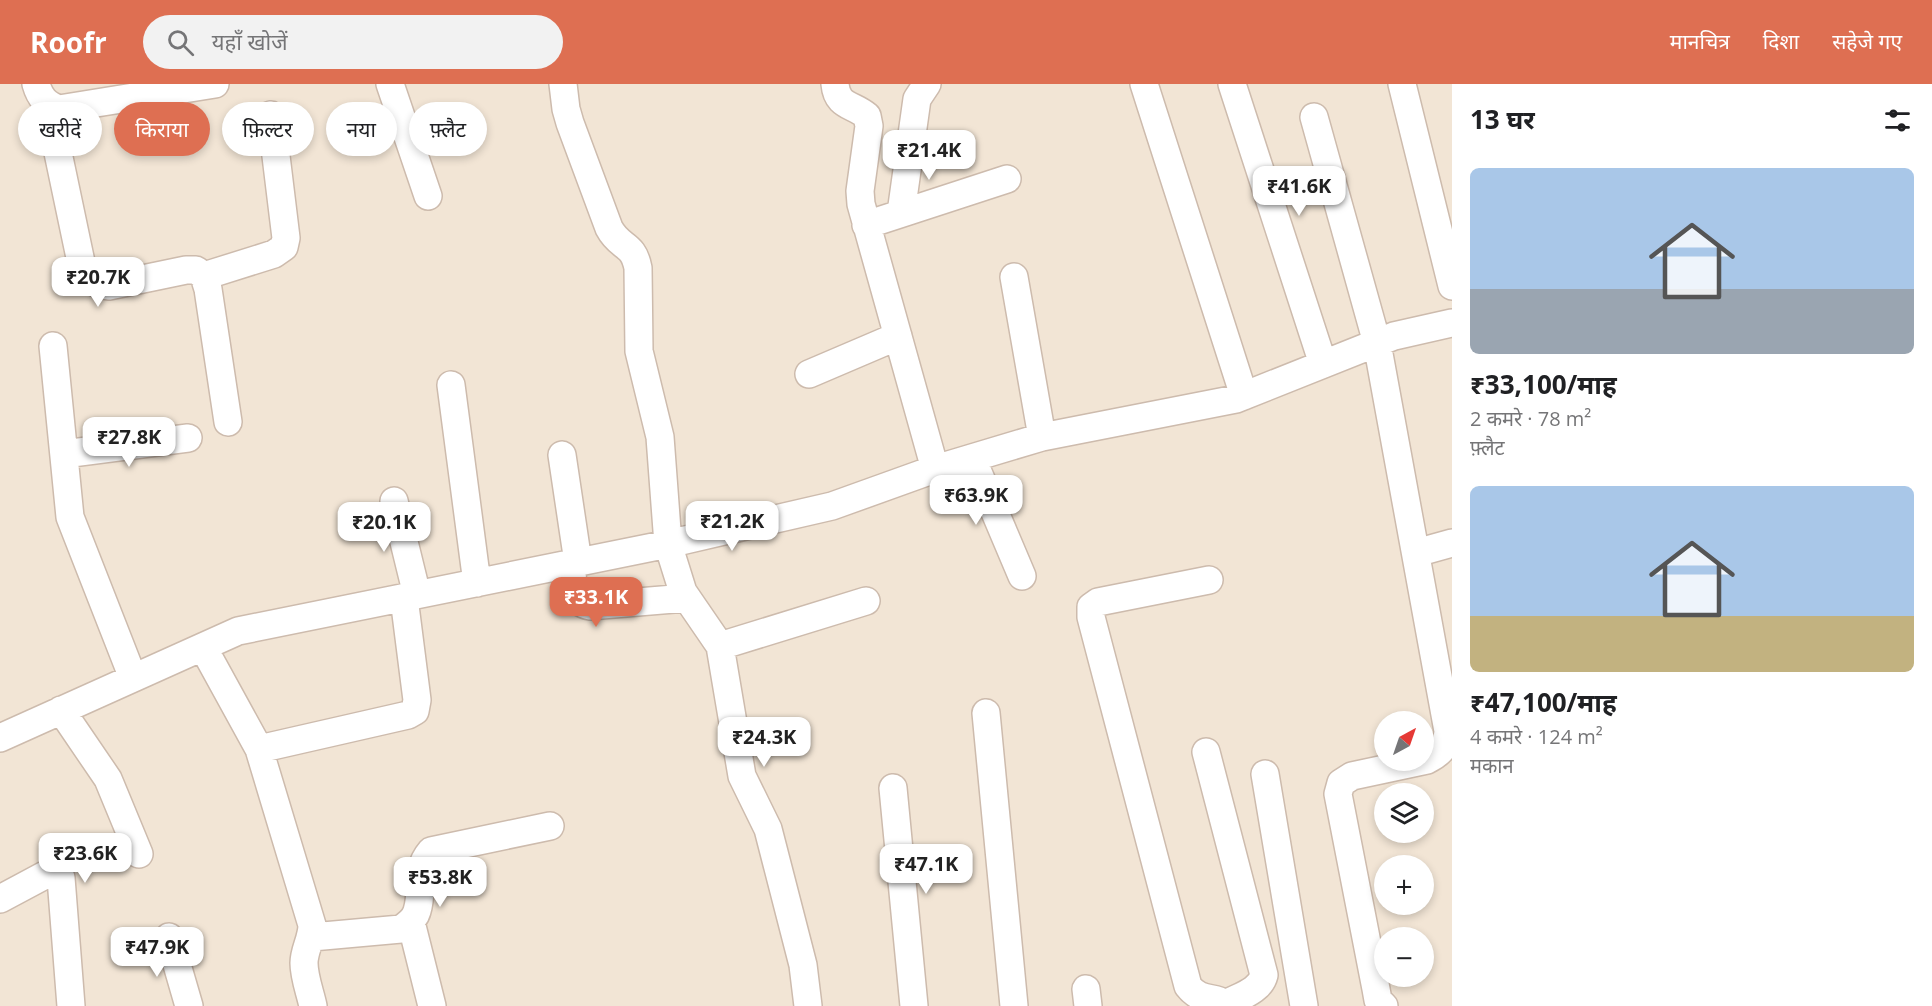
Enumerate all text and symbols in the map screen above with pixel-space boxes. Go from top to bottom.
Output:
search box [143,15,563,69]
text: Roofr [30,23,107,61]
icon: search [164,26,197,59]
text: यहाँ खोजें [212,26,288,56]
text: मानचित्र [1670,27,1730,55]
text: दिशा [1763,27,1799,55]
text: सहेजे गए [1832,27,1902,55]
text: 13 घर [1470,101,1535,137]
chip: खरीदें [18,102,102,156]
chip: किराया [114,102,210,156]
chip: फ़िल्टर [222,102,314,156]
chip: नया [326,102,397,156]
chip: फ़्लैट [409,102,487,156]
icon: filters [1881,104,1914,137]
pin: ₹21.4K [880,130,978,181]
text: ₹21.4K [897,136,961,163]
pin: ₹41.6K [1250,166,1348,217]
text: ₹41.6K [1267,172,1331,199]
icon: home [1638,207,1746,315]
pin: ₹20.7K [49,257,147,308]
text: ₹20.7K [66,263,130,290]
text: ₹33,100/माह [1470,366,1617,402]
text: 2 कमरे · 78 m² [1470,405,1591,432]
pin: ₹27.8K [80,417,178,468]
text: ₹27.8K [97,423,161,450]
text: फ़्लैट [1470,434,1505,461]
pin: ₹63.9K [927,475,1025,526]
text: ₹63.9K [944,481,1008,508]
pin: ₹21.2K [683,501,781,552]
pin: ₹20.1K [335,502,433,553]
text: ₹21.2K [700,507,764,534]
text: ₹20.1K [352,508,416,535]
icon: home [1638,525,1746,633]
pin: ₹33.1K [547,577,645,628]
text: ₹33.1K [564,583,628,610]
text: ₹47,100/माह [1470,684,1617,720]
north arrow [1374,711,1434,771]
map controls [1374,711,1434,987]
pin: ₹24.3K [715,717,813,768]
text: ₹24.3K [732,723,796,750]
text: 4 कमरे · 124 m² [1470,723,1603,750]
text: मकान [1470,752,1514,779]
button: layers [1374,783,1434,843]
pin: ₹23.6K [36,833,134,884]
text: ₹23.6K [53,839,117,866]
pin: ₹47.1K [877,844,975,895]
text: ₹47.1K [894,850,958,877]
button: + [1374,855,1434,915]
pin: ₹53.8K [391,857,489,908]
text: ₹53.8K [408,863,472,890]
pin: ₹47.9K [108,927,206,978]
button: − [1374,927,1434,987]
text: ₹47.9K [125,933,189,960]

